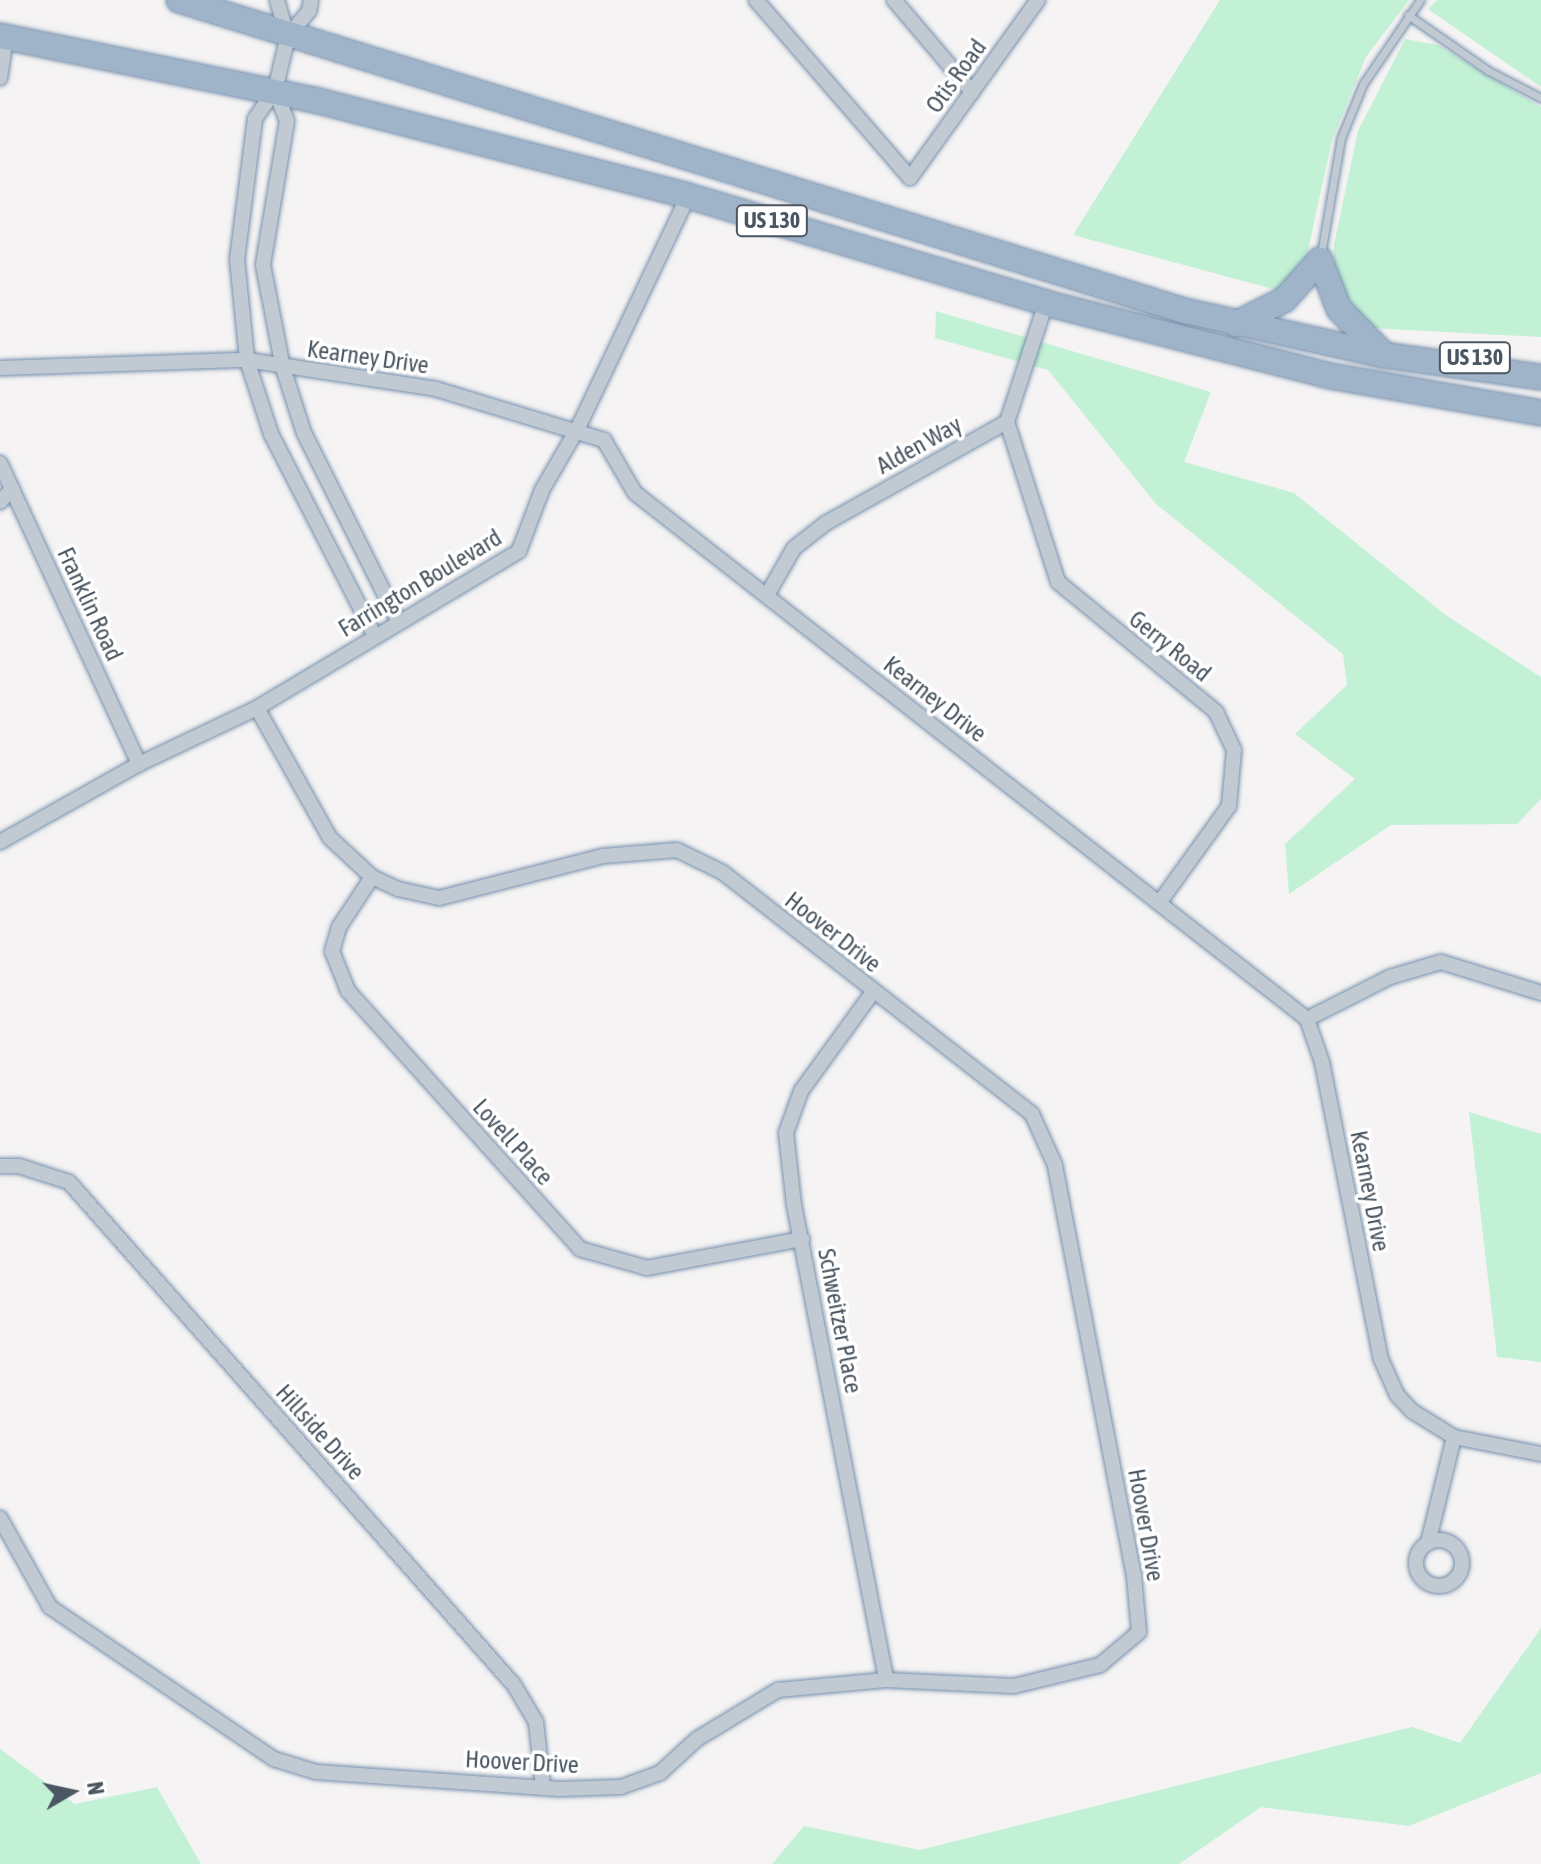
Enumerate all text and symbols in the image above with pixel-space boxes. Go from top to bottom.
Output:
street label: Otis Road [920,34,992,118]
road number: US 130 [734,203,810,239]
street label: Kearney Drive [305,334,431,380]
road number: US 130 [1437,340,1513,376]
street label: Alden Way [871,410,967,480]
street label: Farrington Boulevard [333,523,507,643]
street label: Franklin Road [51,543,129,665]
street label: Gerry Road [1123,604,1217,688]
street label: Kearney Drive [878,650,992,748]
street label: Hoover Drive [779,886,887,978]
street label: Lovell Place [467,1093,559,1191]
street label: Kearney Drive [1344,1128,1396,1254]
street label: Schweitzer Place [812,1246,868,1396]
street label: Hillside Drive [270,1378,370,1486]
street label: Hoover Drive [1122,1466,1170,1584]
street label: Hoover Drive [464,1745,580,1779]
north arrow [32,1752,112,1832]
text: N [82,1780,110,1797]

